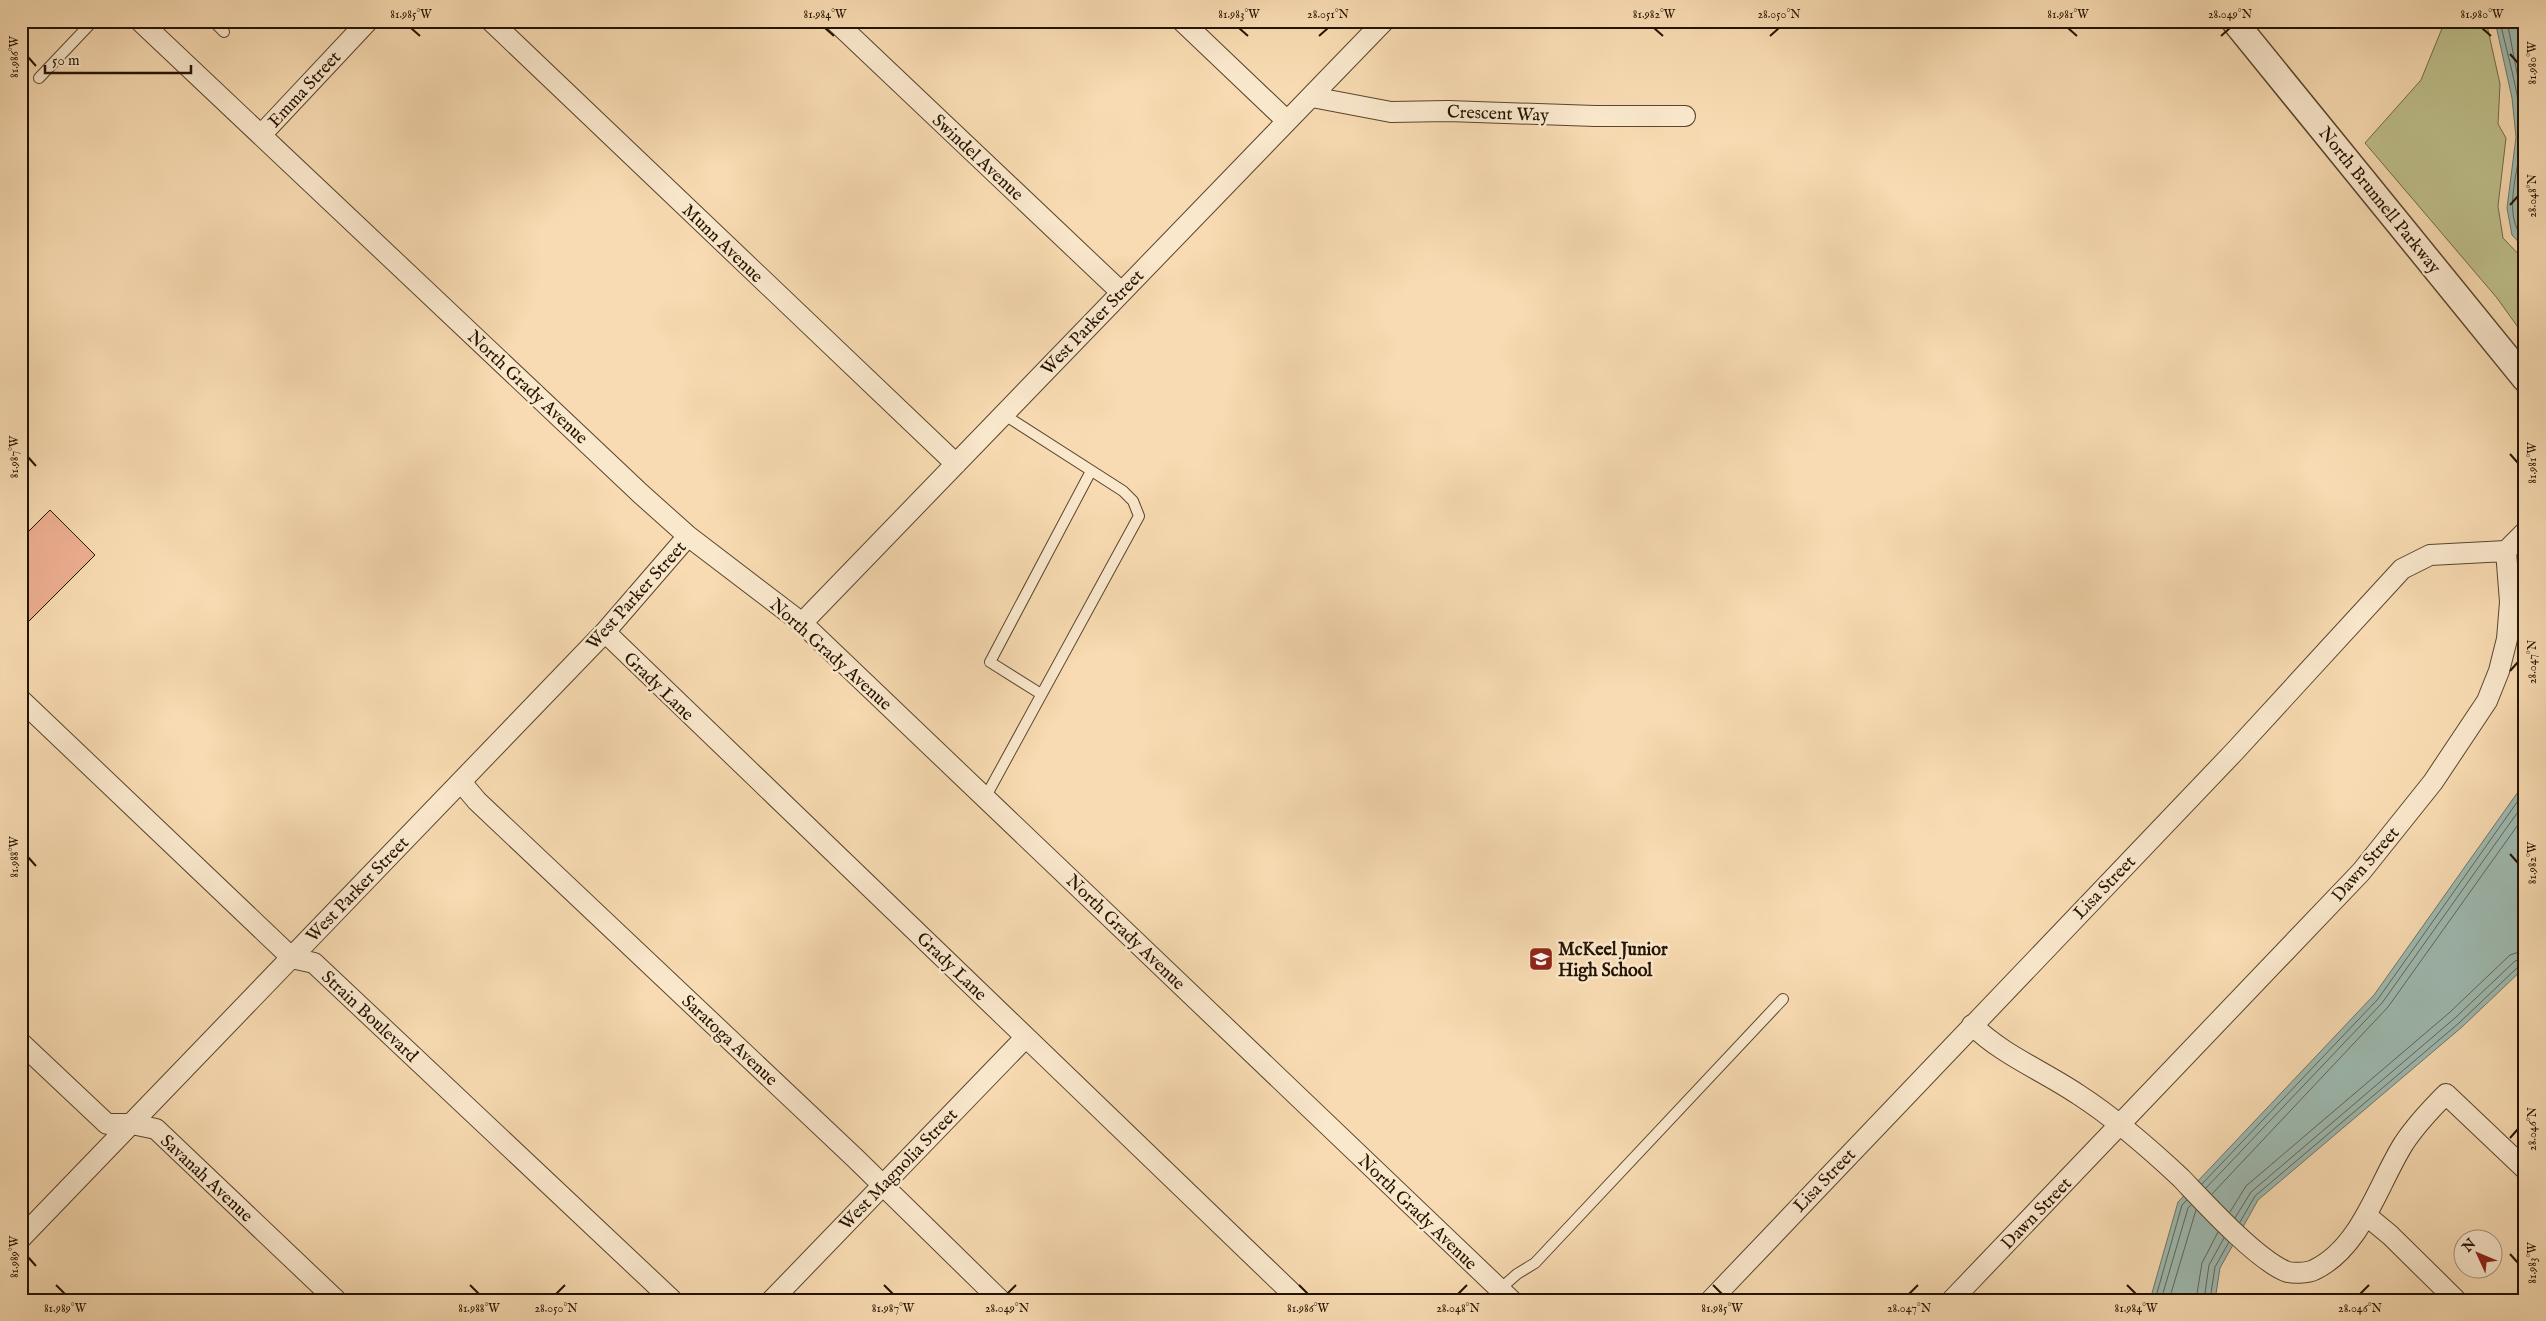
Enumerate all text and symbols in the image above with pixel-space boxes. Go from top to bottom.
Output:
text: 81.985°W [390,7,432,22]
text: 81.984°W [804,7,847,22]
text: 81.983°W [1218,7,1260,22]
text: 28.051°N [1307,7,1350,22]
text: 81.982°W [1633,7,1676,22]
text: 28.050°N [1757,7,1801,22]
text: 81.981°W [2047,7,2089,22]
text: 28.049°N [2208,7,2253,22]
text: 81.980°W [2461,7,2504,22]
text: 81.986°W [7,35,22,78]
text: 81.980°W [2525,41,2540,84]
scale bar [45,42,191,74]
street label: Emma Street [264,47,346,133]
text: 50 m [52,51,80,70]
street label: Crescent Way [1447,101,1550,128]
street label: Swindel Avenue [926,110,1028,206]
street label: North Brunnell Parkway [2312,123,2445,279]
text: 28.048°N [2525,174,2540,218]
street label: Munn Avenue [677,200,767,289]
street label: West Parker Street [1037,265,1149,381]
street label: North Grady Avenue [462,326,592,450]
text: 81.987°W [7,435,22,478]
text: 81.981°W [2525,442,2540,484]
street label: West Parker Street [582,537,692,655]
street label: North Grady Avenue [764,594,896,716]
text: 28.047°N [2525,639,2540,684]
street label: Grady Lane [618,648,698,726]
street label: Dawn Street [2327,823,2405,907]
street label: West Parker Street [302,832,414,948]
text: 81.988°W [7,836,22,878]
text: 81.982°W [2525,841,2540,884]
street label: Lisa Street [2069,851,2141,925]
street label: North Grady Avenue [1060,870,1189,996]
street label: Grady Lane [911,928,991,1006]
place label: McKeel Junior High School [1558,939,1668,983]
school or university icon: McKeel Junior High School [1528,946,1554,972]
street label: Strain Boulevard [316,966,422,1068]
street label: Saratoga Avenue [676,991,782,1092]
street label: West Magnolia Street [835,1104,963,1236]
text: 28.046°N [2525,1106,2540,1151]
street label: Savanah Avenue [155,1130,257,1228]
street label: Lisa Street [1789,1144,1861,1218]
street label: North Grady Avenue [1352,1150,1481,1276]
street label: Dawn Street [1997,1173,2077,1255]
north arrow [2454,1228,2504,1278]
text: 81.989°W [7,1235,22,1278]
text: N [2458,1235,2480,1257]
text: 81.983°W [2525,1242,2540,1284]
text: 81.989°W [44,1301,87,1316]
text: 81.988°W [458,1301,500,1316]
text: 28.050°N [534,1301,578,1316]
text: 81.987°W [872,1301,915,1316]
text: 28.049°N [985,1301,1030,1316]
text: 81.986°W [1287,1301,1330,1316]
text: 28.048°N [1436,1301,1480,1316]
text: 81.985°W [1701,1301,1743,1316]
text: 28.047°N [1887,1301,1932,1316]
text: 81.984°W [2115,1301,2158,1316]
text: 28.046°N [2338,1301,2383,1316]

